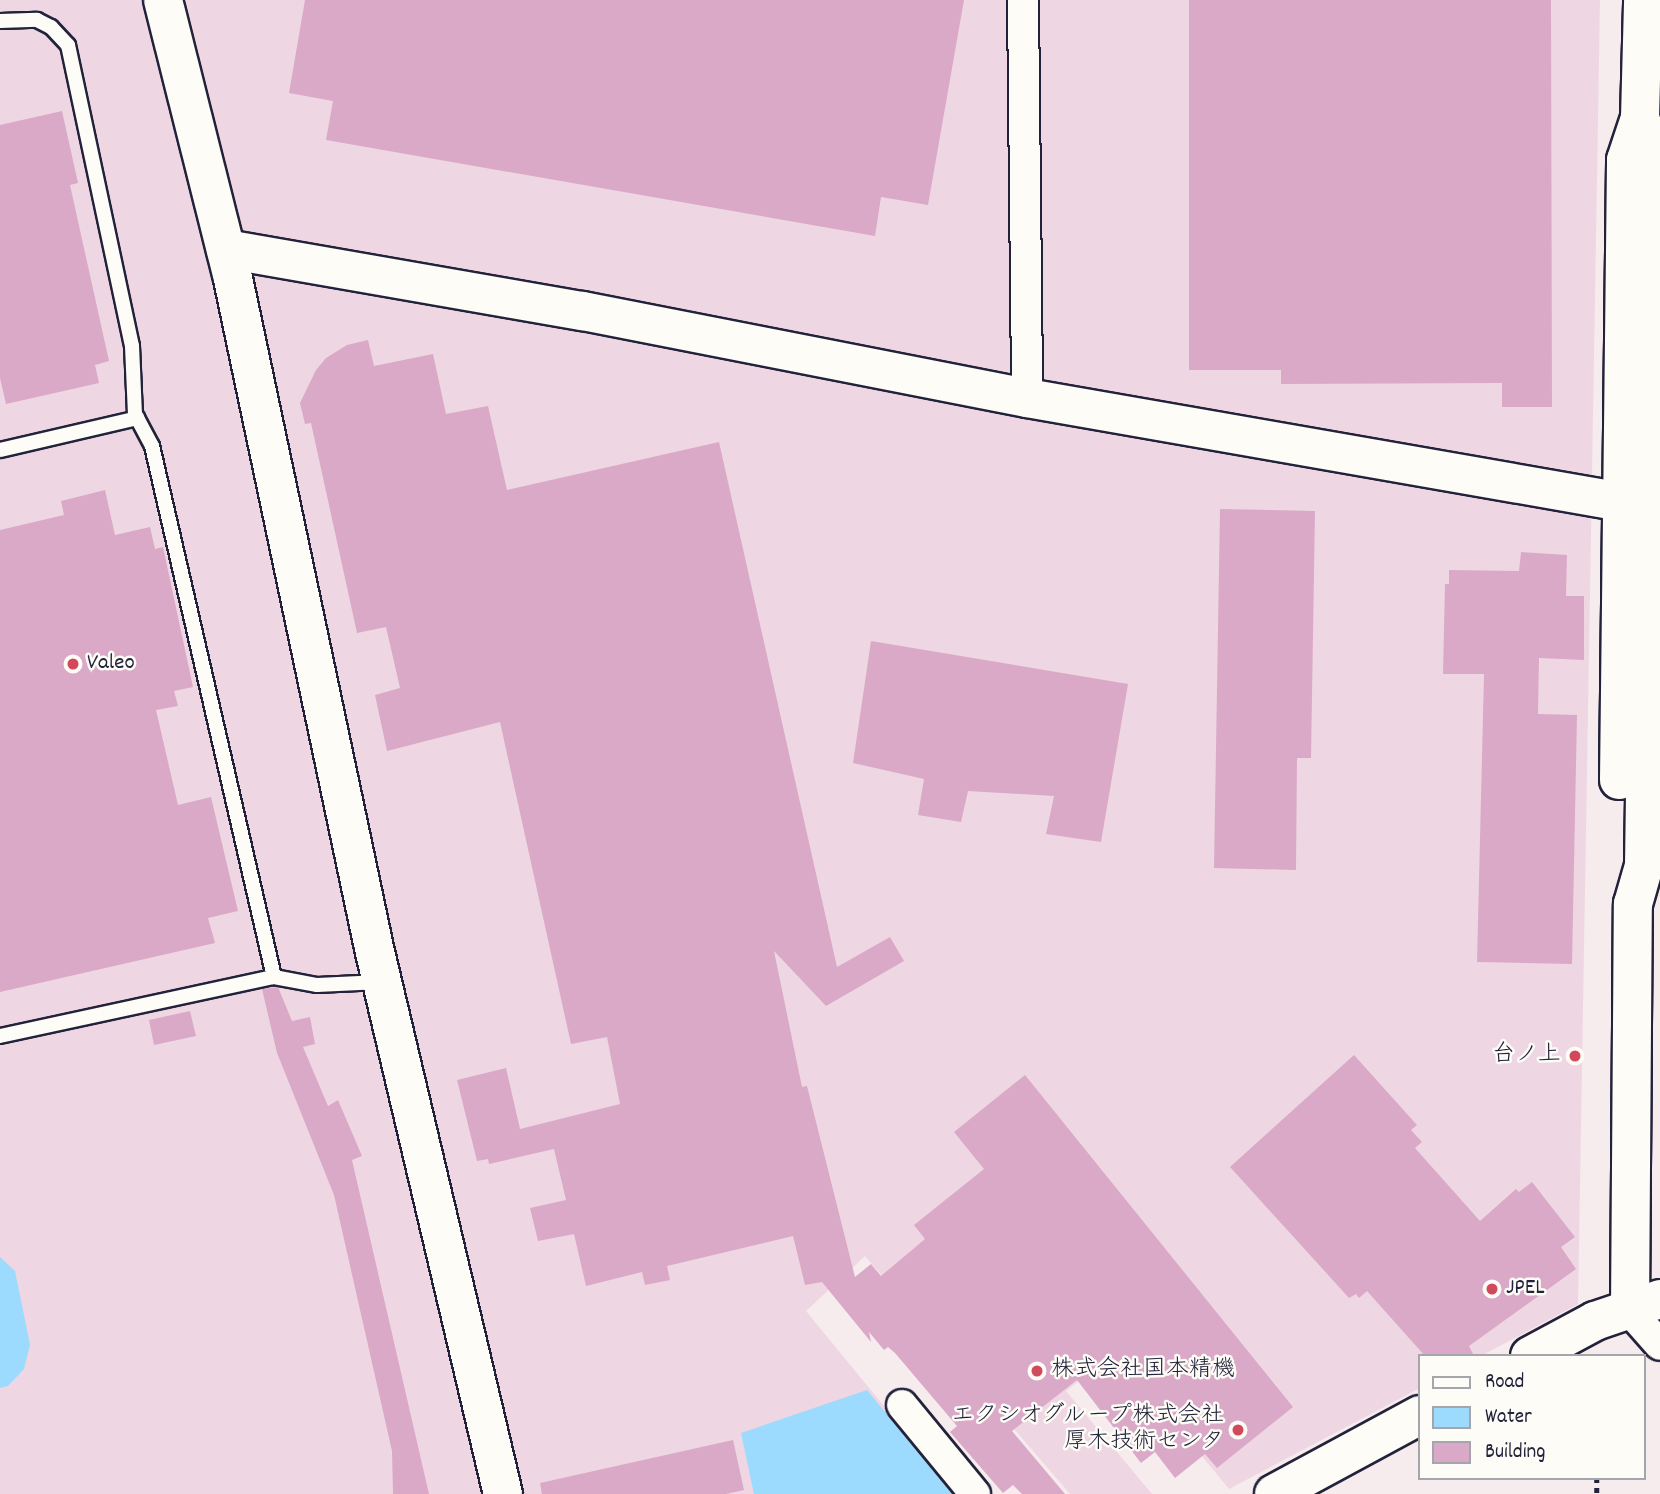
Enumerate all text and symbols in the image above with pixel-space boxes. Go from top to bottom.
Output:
place label: Valeo [87,650,135,678]
marker: Valeo [65,656,81,672]
place label: 台ノ上 [1492,1042,1561,1070]
marker: 台ノ上 [1567,1048,1583,1064]
place label: JPEL [1506,1275,1545,1303]
marker: JPEL [1484,1281,1500,1297]
legend [1418,1354,1646,1480]
place label: 株式会社国本精機 [1051,1357,1235,1385]
marker: 株式会社国本精機 [1029,1363,1045,1379]
text: Road [1485,1368,1524,1398]
place label: エクシオグループ株式会社 厚木技術センタ [947,1403,1224,1457]
text: Water [1485,1403,1532,1433]
marker: エクシオグループ株式会社 厚木技術センタ [1230,1422,1246,1438]
text: Building [1485,1438,1545,1468]

